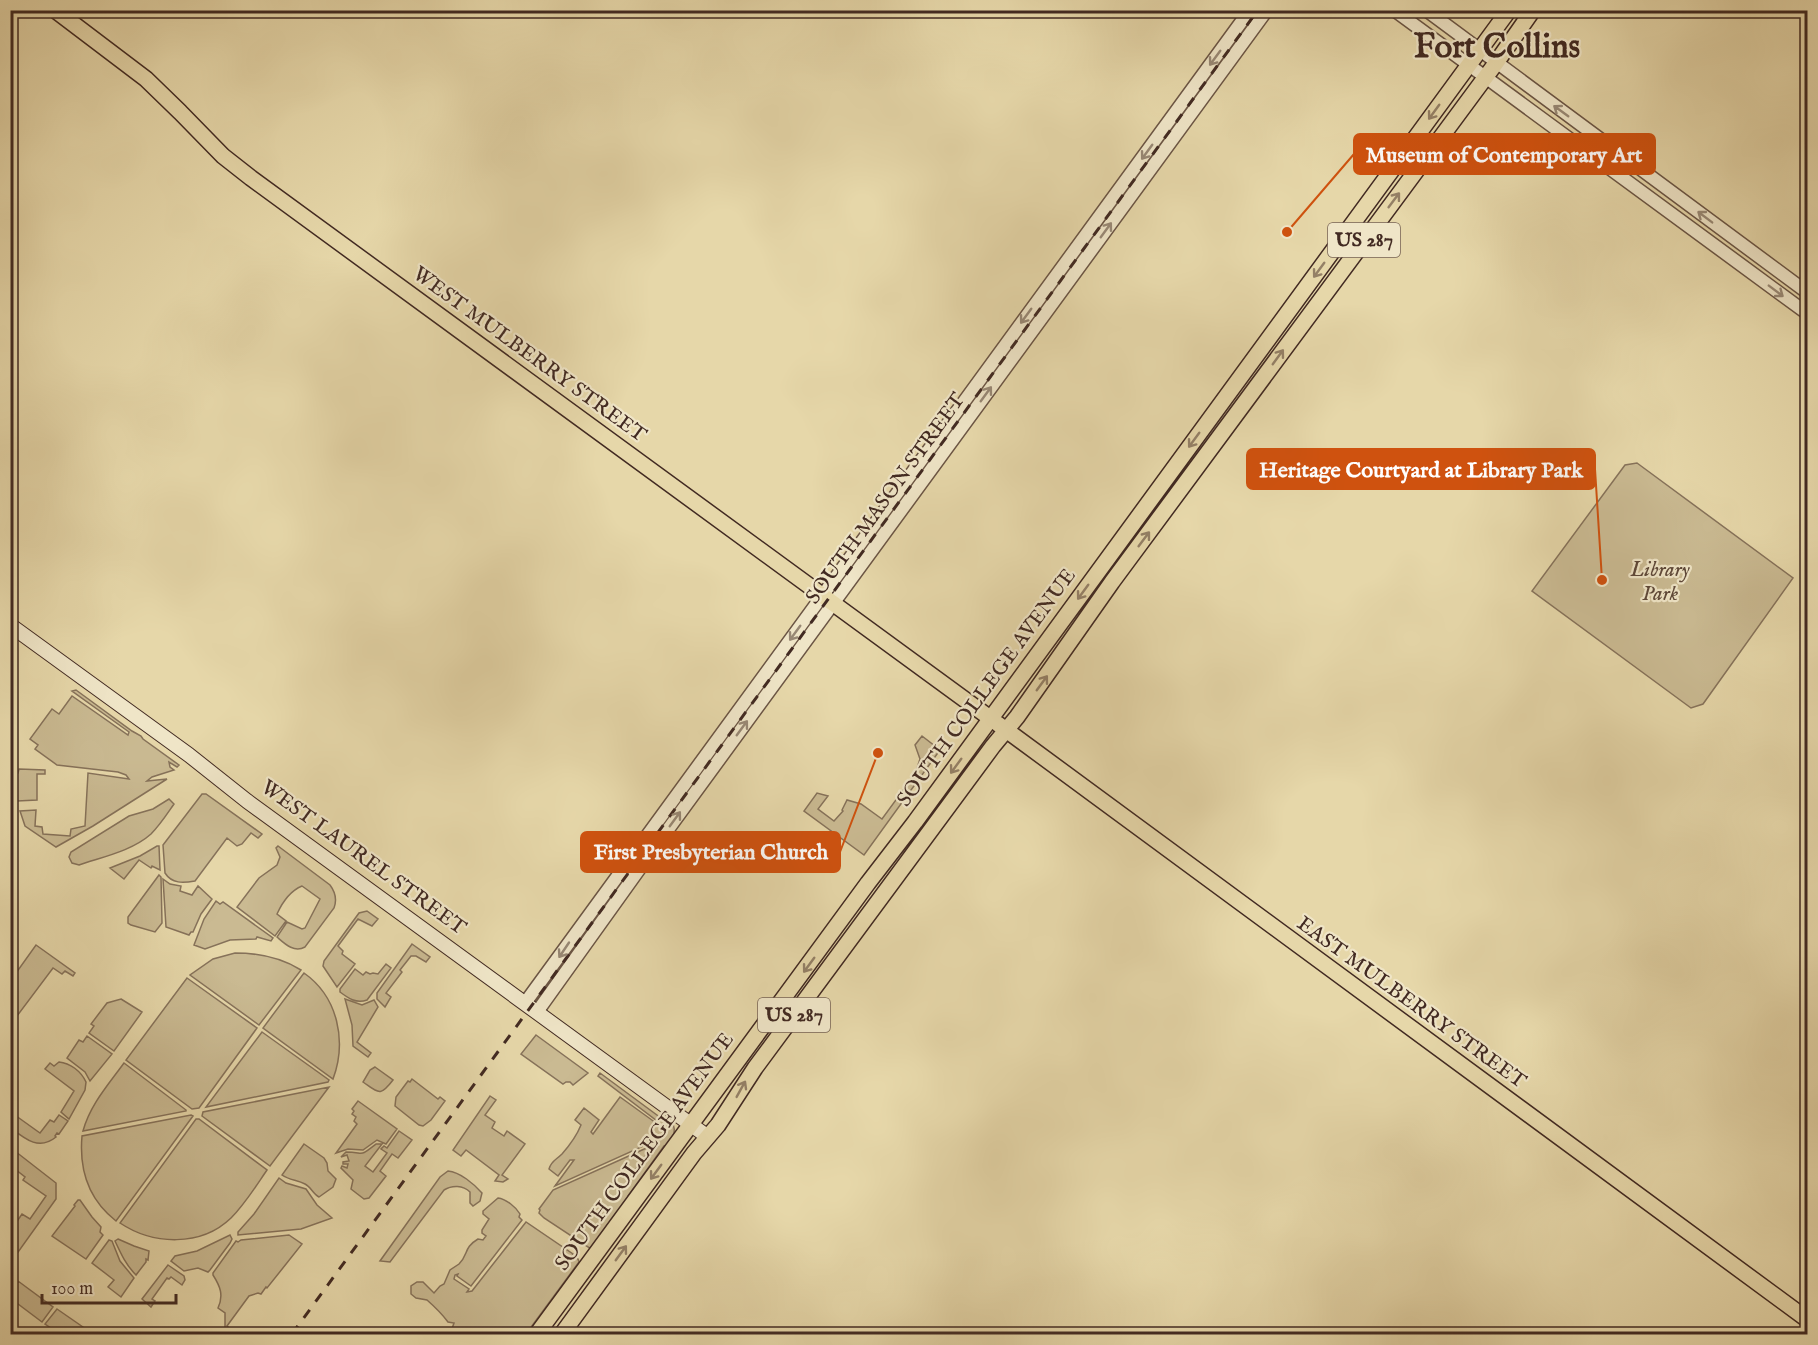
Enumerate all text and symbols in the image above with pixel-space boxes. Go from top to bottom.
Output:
district label: Fort Collins [1414,27,1580,69]
one-way arrow [1209,49,1222,65]
one-way arrow [1428,104,1440,120]
one-way arrow [1554,105,1570,117]
callout: Museum of Contemporary Art [1354,134,1655,174]
text: Museum of Contemporary Art [1366,142,1643,170]
one-way arrow [1141,143,1153,159]
one-way arrow [1387,192,1400,208]
one-way arrow [1697,211,1713,224]
one-way arrow [1100,222,1112,238]
road number: US 287 [1328,223,1400,257]
street label: WEST MULBERRY STREET [407,261,652,449]
one-way arrow [1312,261,1325,277]
one-way arrow [1768,284,1784,297]
one-way arrow [1020,308,1033,324]
one-way arrow [1272,350,1285,366]
one-way arrow [980,386,992,402]
street label: SOUTH MASON STREET [800,387,972,610]
one-way arrow [1188,432,1200,448]
callout: Heritage Courtyard at Library Park [1247,449,1595,489]
text: Heritage Courtyard at Library Park [1259,457,1584,485]
one-way arrow [1138,532,1150,548]
park label: Library Park [1629,557,1690,608]
street label: SOUTH COLLEGE AVENUE [891,563,1083,813]
one-way arrow [1076,584,1089,600]
one-way arrow [789,625,802,641]
one-way arrow [1035,676,1048,692]
one-way arrow [736,720,749,736]
one-way arrow [950,757,962,773]
street label: WEST LAUREL STREET [255,774,472,942]
one-way arrow [669,812,681,828]
callout: First Presbyterian Church [581,832,840,872]
text: First Presbyterian Church [594,839,829,867]
street label: EAST MULBERRY STREET [1291,911,1532,1096]
one-way arrow [558,941,570,958]
one-way arrow [803,956,815,972]
road number: US 287 [758,998,830,1032]
street label: SOUTH COLLEGE AVENUE [549,1027,741,1277]
one-way arrow [736,1081,748,1098]
one-way arrow [650,1163,662,1179]
one-way arrow [615,1245,627,1261]
scale bar [42,1267,176,1305]
text: 100 m [51,1278,93,1301]

